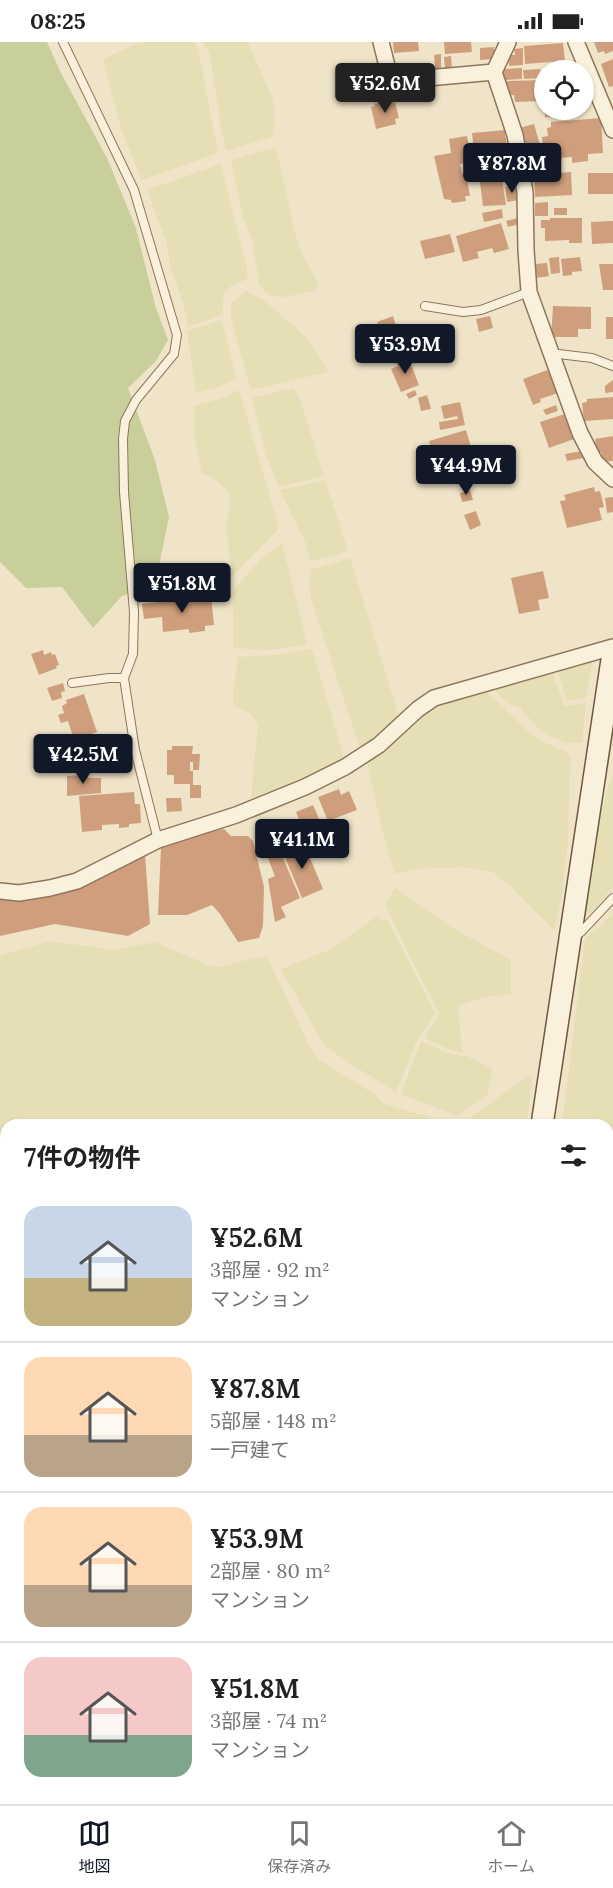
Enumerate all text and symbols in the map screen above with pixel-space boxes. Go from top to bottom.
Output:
text: 08:25 [30,7,86,35]
map controls [534,60,594,120]
button: locate [534,60,594,120]
pin: ¥52.6M [336,63,434,114]
text: ¥52.6M [349,70,421,95]
pin: ¥87.8M [463,143,561,194]
text: ¥87.8M [477,150,547,175]
pin: ¥53.9M [356,324,454,375]
text: ¥53.9M [369,331,441,356]
pin: ¥44.9M [417,445,515,496]
text: ¥44.9M [430,452,502,477]
pin: ¥51.8M [133,563,231,614]
text: ¥51.8M [148,570,216,595]
pin: ¥42.5M [34,734,132,785]
text: ¥42.5M [48,741,118,766]
pin: ¥41.1M [253,819,351,870]
text: ¥41.1M [269,826,335,851]
icon: filters [557,1139,590,1172]
text: 7件の物件 [24,1141,140,1174]
text: ¥52.6M [210,1221,303,1254]
icon: home [72,1230,144,1302]
text: 3部屋 · 92 m² [210,1257,330,1282]
text: マンション [210,1286,310,1311]
text: ¥87.8M [210,1372,300,1405]
icon: home [72,1381,144,1453]
text: 5部屋 · 148 m² [210,1408,337,1433]
text: 一戸建て [210,1437,290,1462]
text: ¥53.9M [210,1522,304,1555]
icon: home [72,1531,144,1603]
text: 2部屋 · 80 m² [210,1558,331,1583]
text: マンション [210,1587,310,1612]
text: ¥51.8M [210,1672,300,1705]
icon: home [72,1681,144,1753]
text: 3部屋 · 74 m² [210,1708,327,1733]
text: マンション [210,1737,310,1762]
tab: 地図 [78,1817,111,1877]
tab: 保存済み [267,1817,331,1877]
tab: ホーム [487,1817,535,1877]

